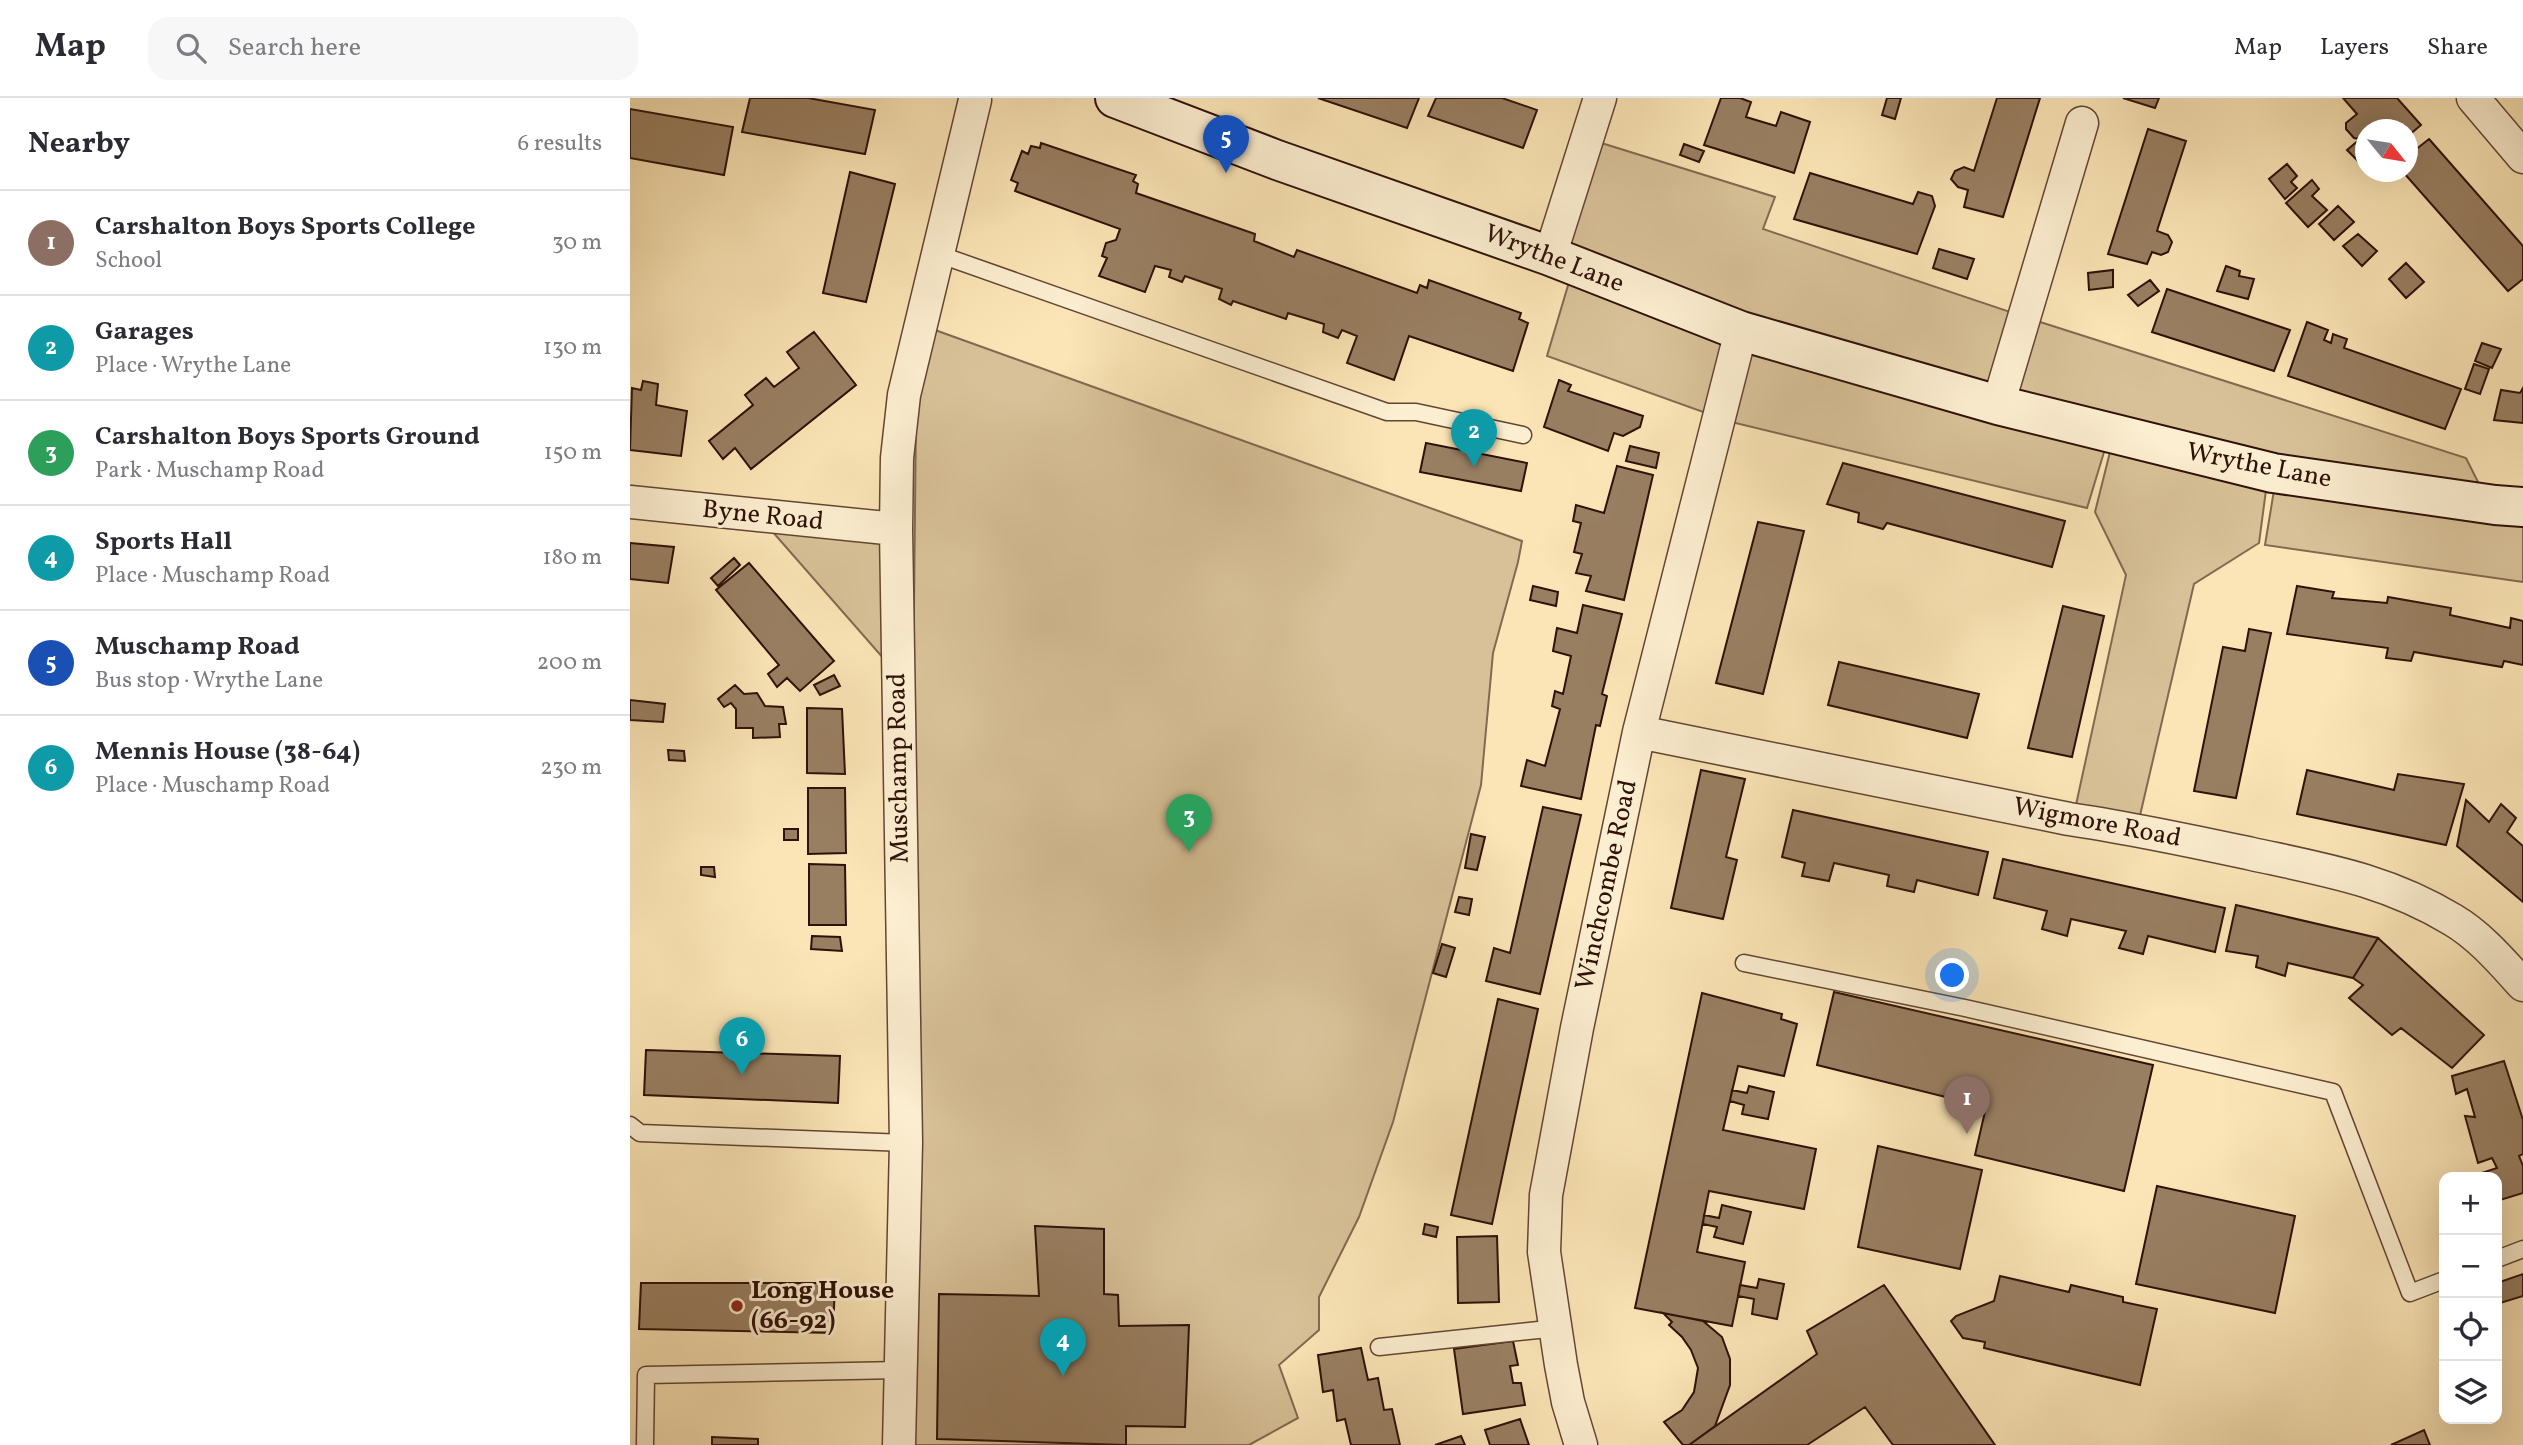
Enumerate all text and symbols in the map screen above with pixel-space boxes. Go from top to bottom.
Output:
search box [148,17,638,80]
text: Map [35,25,106,71]
icon: search [172,29,210,67]
text: Search here [228,30,361,66]
text: Map [2234,31,2282,65]
text: Layers [2320,31,2389,65]
text: Share [2427,31,2488,65]
pin: 5 [1203,115,1249,173]
north arrow [2355,119,2418,182]
text: Nearby [28,123,130,165]
text: 6 results [518,128,602,160]
text: Carshalton Boys Sports College [95,209,476,245]
street label: Wrythe Lane [1479,216,1629,302]
text: 1 [46,227,56,259]
text: 30 m [552,227,602,259]
text: School [95,245,162,277]
text: Garages [95,314,194,350]
text: 2 [45,332,57,364]
text: 130 m [543,332,602,364]
text: Place · Wrythe Lane [95,350,291,382]
pin: 2 [1451,409,1497,467]
text: Carshalton Boys Sports Ground [95,419,480,455]
street label: Wrythe Lane [2183,434,2335,498]
text: 3 [45,437,57,469]
text: 150 m [544,437,602,469]
text: Park · Muschamp Road [95,455,324,487]
street label: Byne Road [700,492,826,540]
text: Sports Hall [95,524,232,560]
text: 4 [44,542,58,574]
text: 180 m [543,542,602,574]
text: Place · Muschamp Road [95,560,330,592]
text: Muschamp Road [95,629,300,665]
text: 5 [45,647,57,679]
text: 200 m [537,647,602,679]
text: Bus stop · Wrythe Lane [95,665,323,697]
street label: Muschamp Road [879,672,919,864]
text: Mennis House (38-64) [95,734,360,770]
text: 6 [45,752,57,784]
text: 230 m [540,752,602,784]
text: Place · Muschamp Road [95,770,330,802]
street label: Winchcombe Road [1567,777,1647,993]
street label: Wigmore Road [2010,789,2184,857]
pin: 3 [1166,794,1212,852]
your location [1935,958,1969,992]
pin: 6 [719,1017,765,1075]
pin: 1 [1944,1076,1990,1134]
map controls [2439,1172,2502,1424]
button: + [2439,1172,2502,1235]
button: − [2439,1235,2502,1298]
place label: Long House (66-92) [751,1273,894,1339]
marker: Long House (66-92) [729,1298,745,1314]
button: locate [2439,1298,2502,1361]
pin: 4 [1040,1318,1086,1376]
button: layers [2439,1361,2502,1424]

